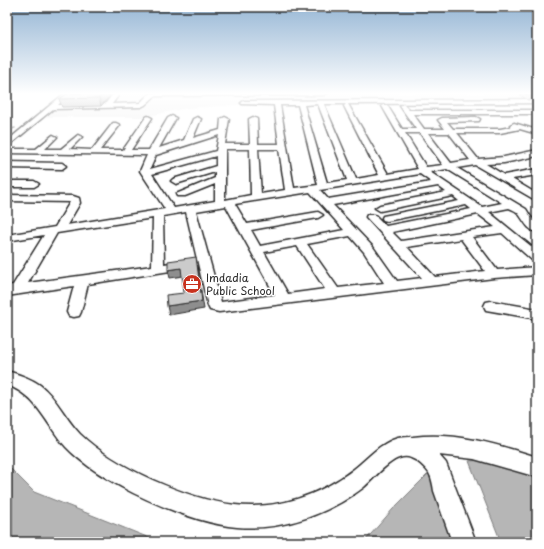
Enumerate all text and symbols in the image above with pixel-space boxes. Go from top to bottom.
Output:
place label: Imdadia Public School [206,269,275,299]
office icon: Imdadia Public School [181,273,203,295]

